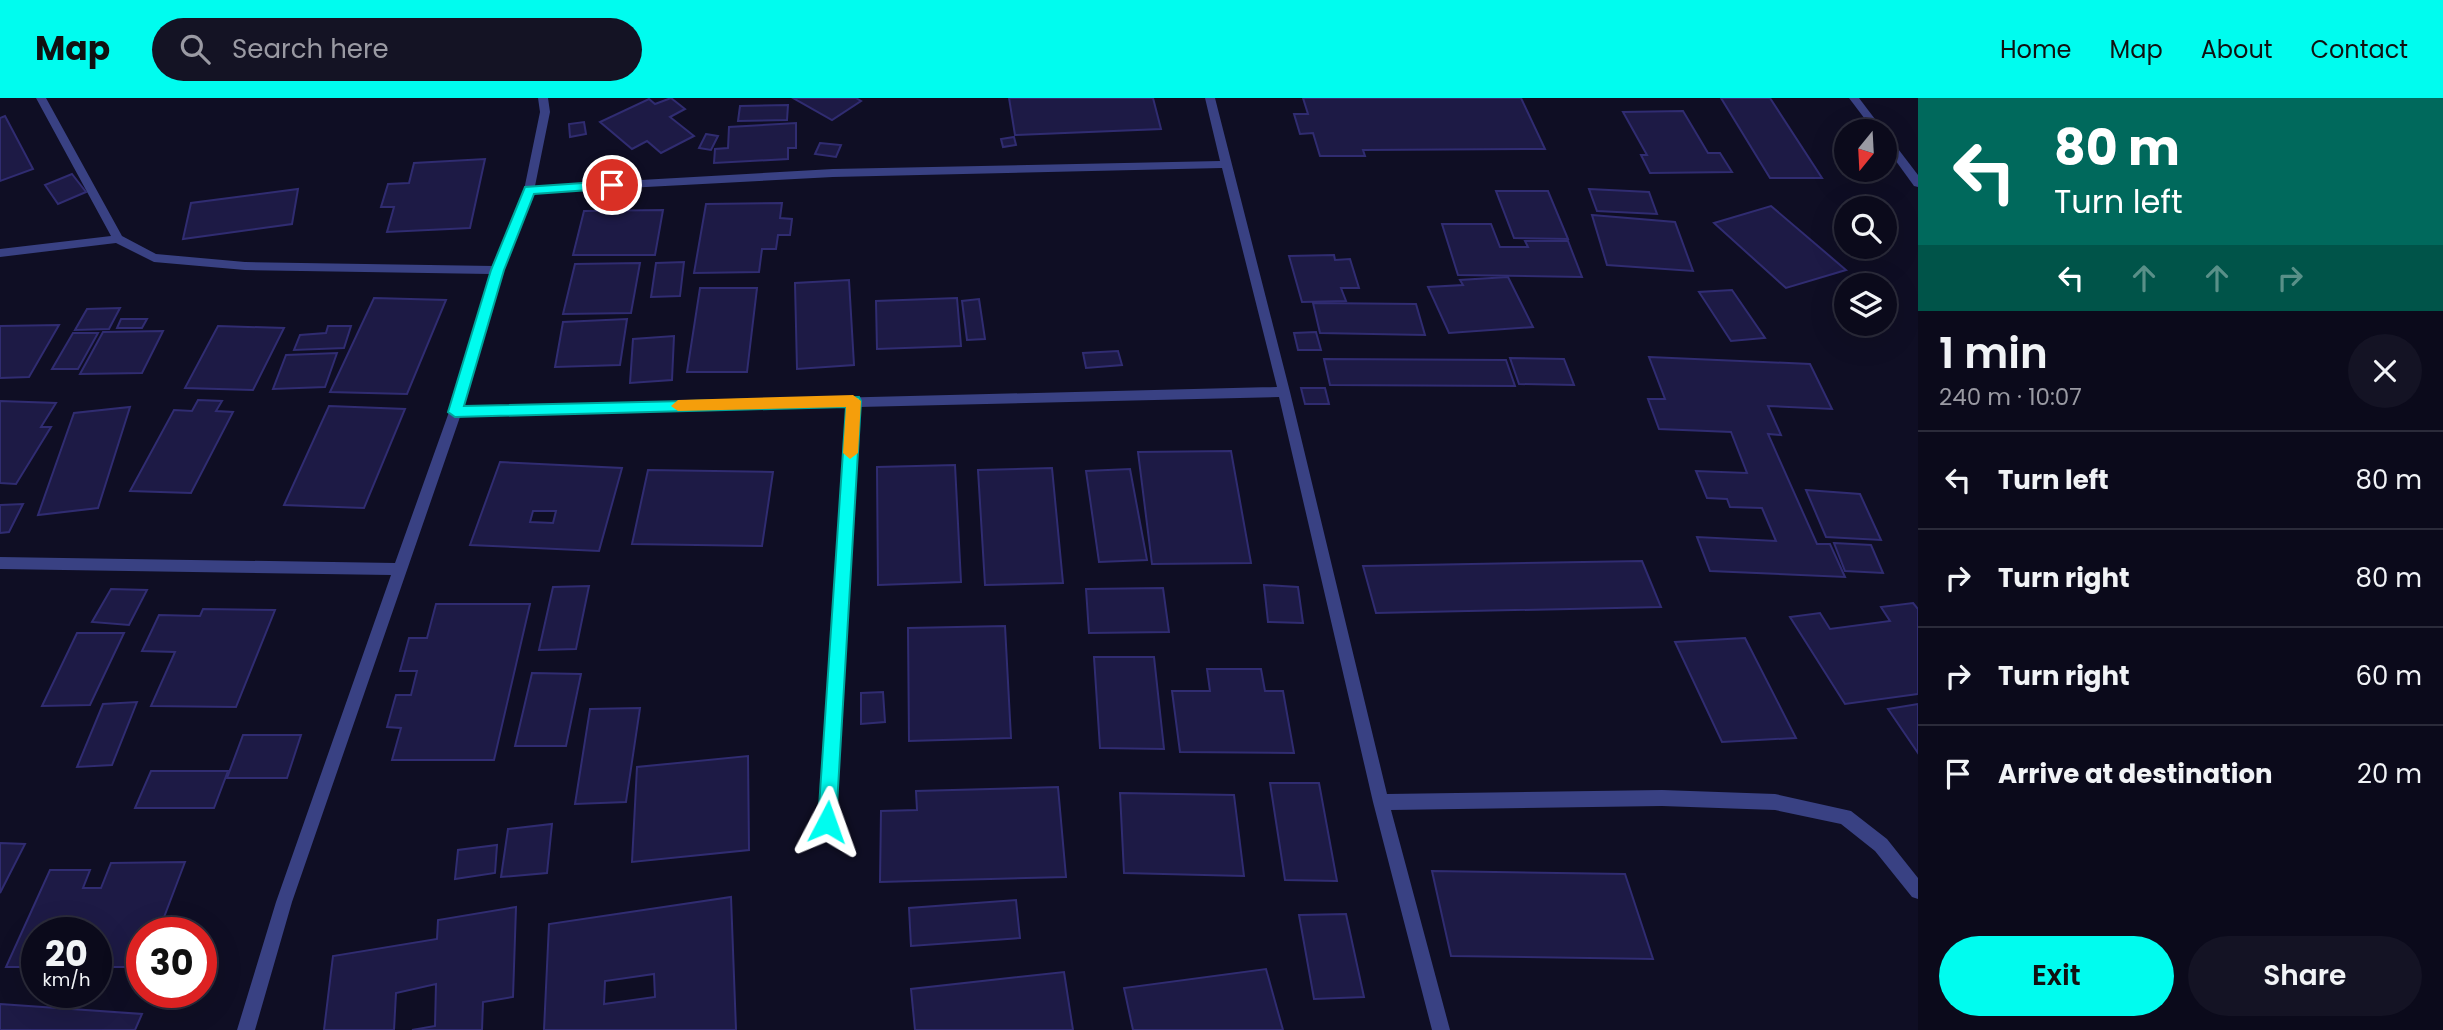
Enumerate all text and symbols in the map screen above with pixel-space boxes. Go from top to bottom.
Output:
search box [152,18,642,81]
text: Map [35,25,110,72]
icon: search [176,30,214,68]
text: Search here [232,31,389,67]
text: Home [2000,33,2072,66]
text: Map [2110,33,2163,66]
text: About [2201,33,2272,66]
text: Contact [2310,33,2408,66]
text: 80 m [2054,114,2180,182]
north arrow [1834,119,1897,182]
map controls [1834,119,1897,336]
icon: left [1939,126,2030,217]
pin [582,155,642,215]
icon: arrive [593,166,631,204]
text: Turn left [2054,179,2183,224]
button: search [1834,196,1897,259]
icon: left [2052,259,2090,297]
icon: ahead [2125,259,2163,297]
icon: ahead [2198,259,2236,297]
icon: right [2271,259,2309,297]
button: layers [1834,273,1897,336]
text: 1 min [1939,324,2048,383]
button: close [2348,334,2422,408]
text: 240 m · 10:07 [1939,381,2082,413]
icon: left [1939,461,1977,499]
text: Turn left [1998,462,2109,498]
text: 80 m [2356,462,2422,498]
icon: right [1939,559,1977,597]
text: Turn right [1998,560,2130,596]
text: 80 m [2356,560,2422,596]
icon: right [1939,657,1977,695]
text: Turn right [1998,658,2130,694]
text: 60 m [2355,658,2422,694]
icon: arrive [1939,755,1977,793]
text: Arrive at destination [1998,756,2273,792]
text: 20 m [2357,756,2422,792]
position arrow [790,785,864,859]
speed limit sign: 30 [126,917,217,1008]
text: 20 [45,929,88,978]
button: Exit [1939,936,2174,1016]
button: Share [2188,936,2422,1016]
text: km/h [43,967,90,992]

